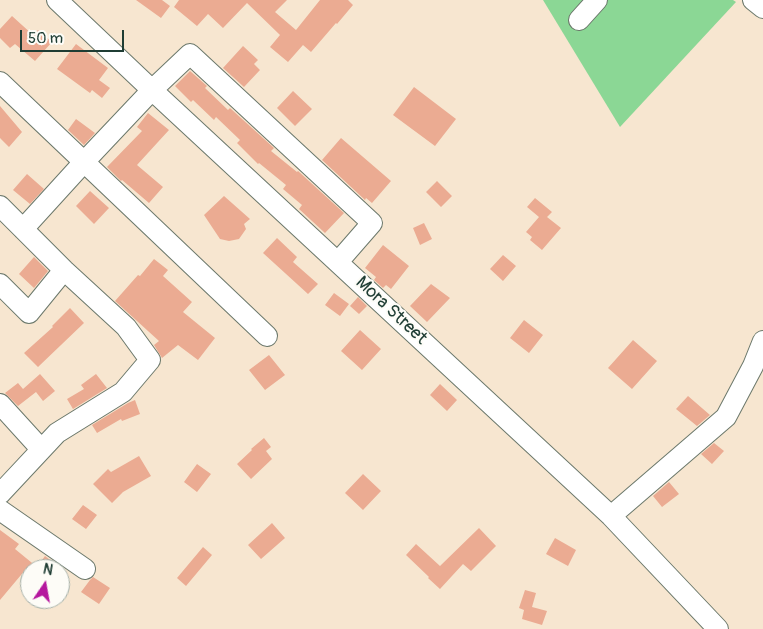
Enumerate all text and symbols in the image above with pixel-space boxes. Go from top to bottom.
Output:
scale bar [22,20,126,52]
text: 50 m [28,29,63,48]
street label: Mora Street [351,272,431,350]
north arrow [20,559,70,609]
text: N [42,561,54,579]

